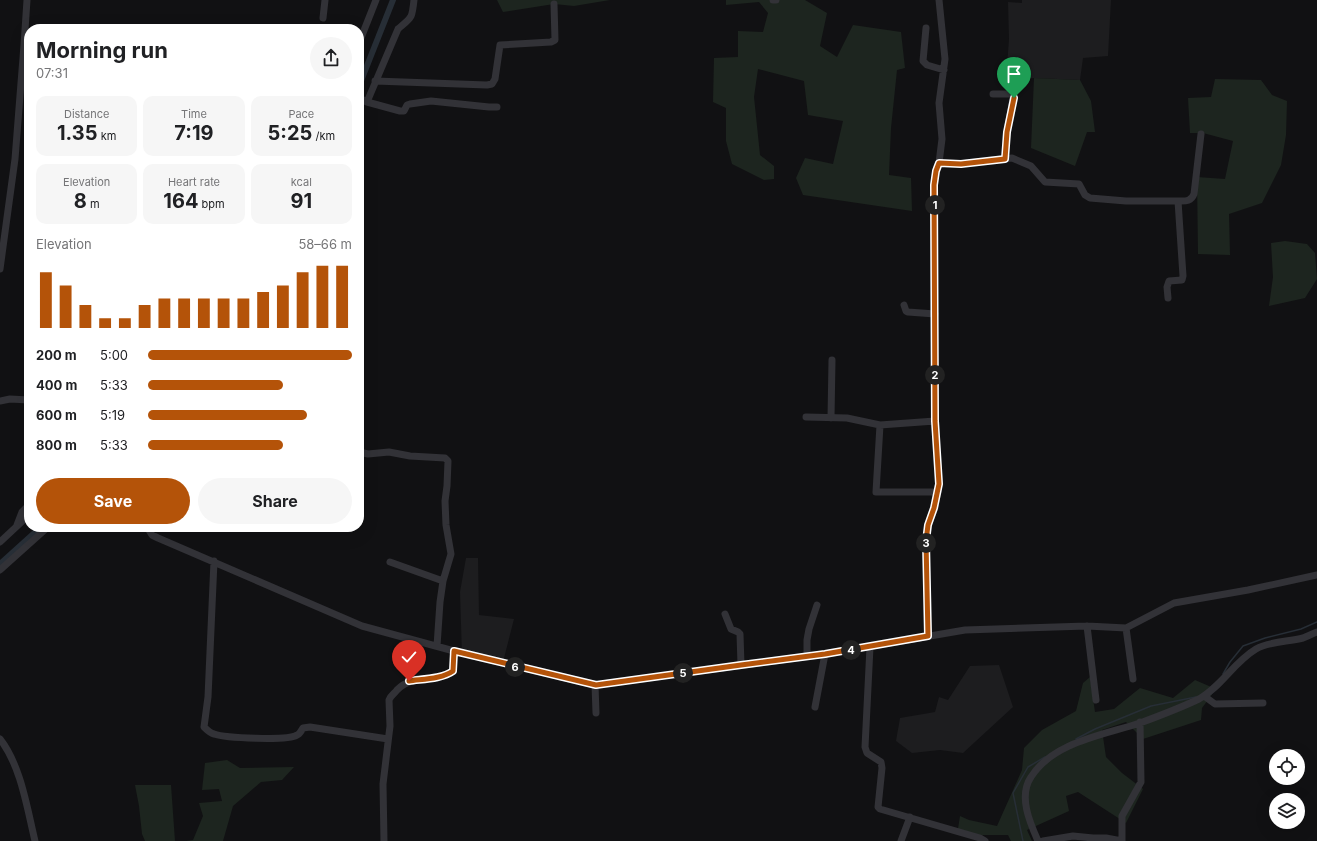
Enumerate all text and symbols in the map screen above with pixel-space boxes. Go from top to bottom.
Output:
text: Morning run [36,37,168,63]
button: share [310,37,352,79]
pin [997,57,1031,98]
icon: arrive [1003,63,1025,85]
text: 07:31 [36,65,68,81]
text: Distance [64,107,109,121]
text: Time [181,107,207,121]
text: Pace [288,107,314,121]
text: 1.35 [57,121,98,145]
text: 7:19 [174,121,214,145]
text: 5:25 [268,121,312,145]
text: km [98,129,116,143]
text: /km [312,129,335,143]
text: Elevation [63,175,110,189]
text: Heart rate [168,175,220,189]
text: kcal [291,175,312,189]
text: 8 [74,189,87,213]
text: 164 [163,189,198,213]
text: 91 [291,189,312,213]
pin: 1 [925,195,945,215]
text: m [87,197,100,211]
text: bpm [198,197,225,211]
text: 1 [933,198,937,212]
text: Elevation [36,236,92,252]
text: 58–66 m [298,236,352,252]
text: 200 m [36,347,77,363]
text: 5:00 [100,347,128,363]
pin: 2 [925,365,945,385]
text: 2 [932,368,938,382]
text: 400 m [36,377,77,393]
text: 5:33 [100,377,128,393]
text: 600 m [36,407,77,423]
text: 5:19 [100,407,125,423]
text: 800 m [36,437,77,453]
text: 5:33 [100,437,128,453]
button: Save [36,478,190,524]
button: Share [198,478,352,524]
pin: 3 [916,533,936,553]
text: 3 [922,536,930,550]
pin [392,640,426,681]
pin: 4 [841,640,861,660]
text: 4 [847,643,855,657]
icon: check [398,646,420,668]
pin: 6 [505,657,525,677]
text: 6 [511,660,519,674]
pin: 5 [673,663,693,683]
text: 5 [679,666,687,680]
map controls [1269,749,1305,829]
button: locate [1269,749,1305,785]
button: layers [1269,793,1305,829]

